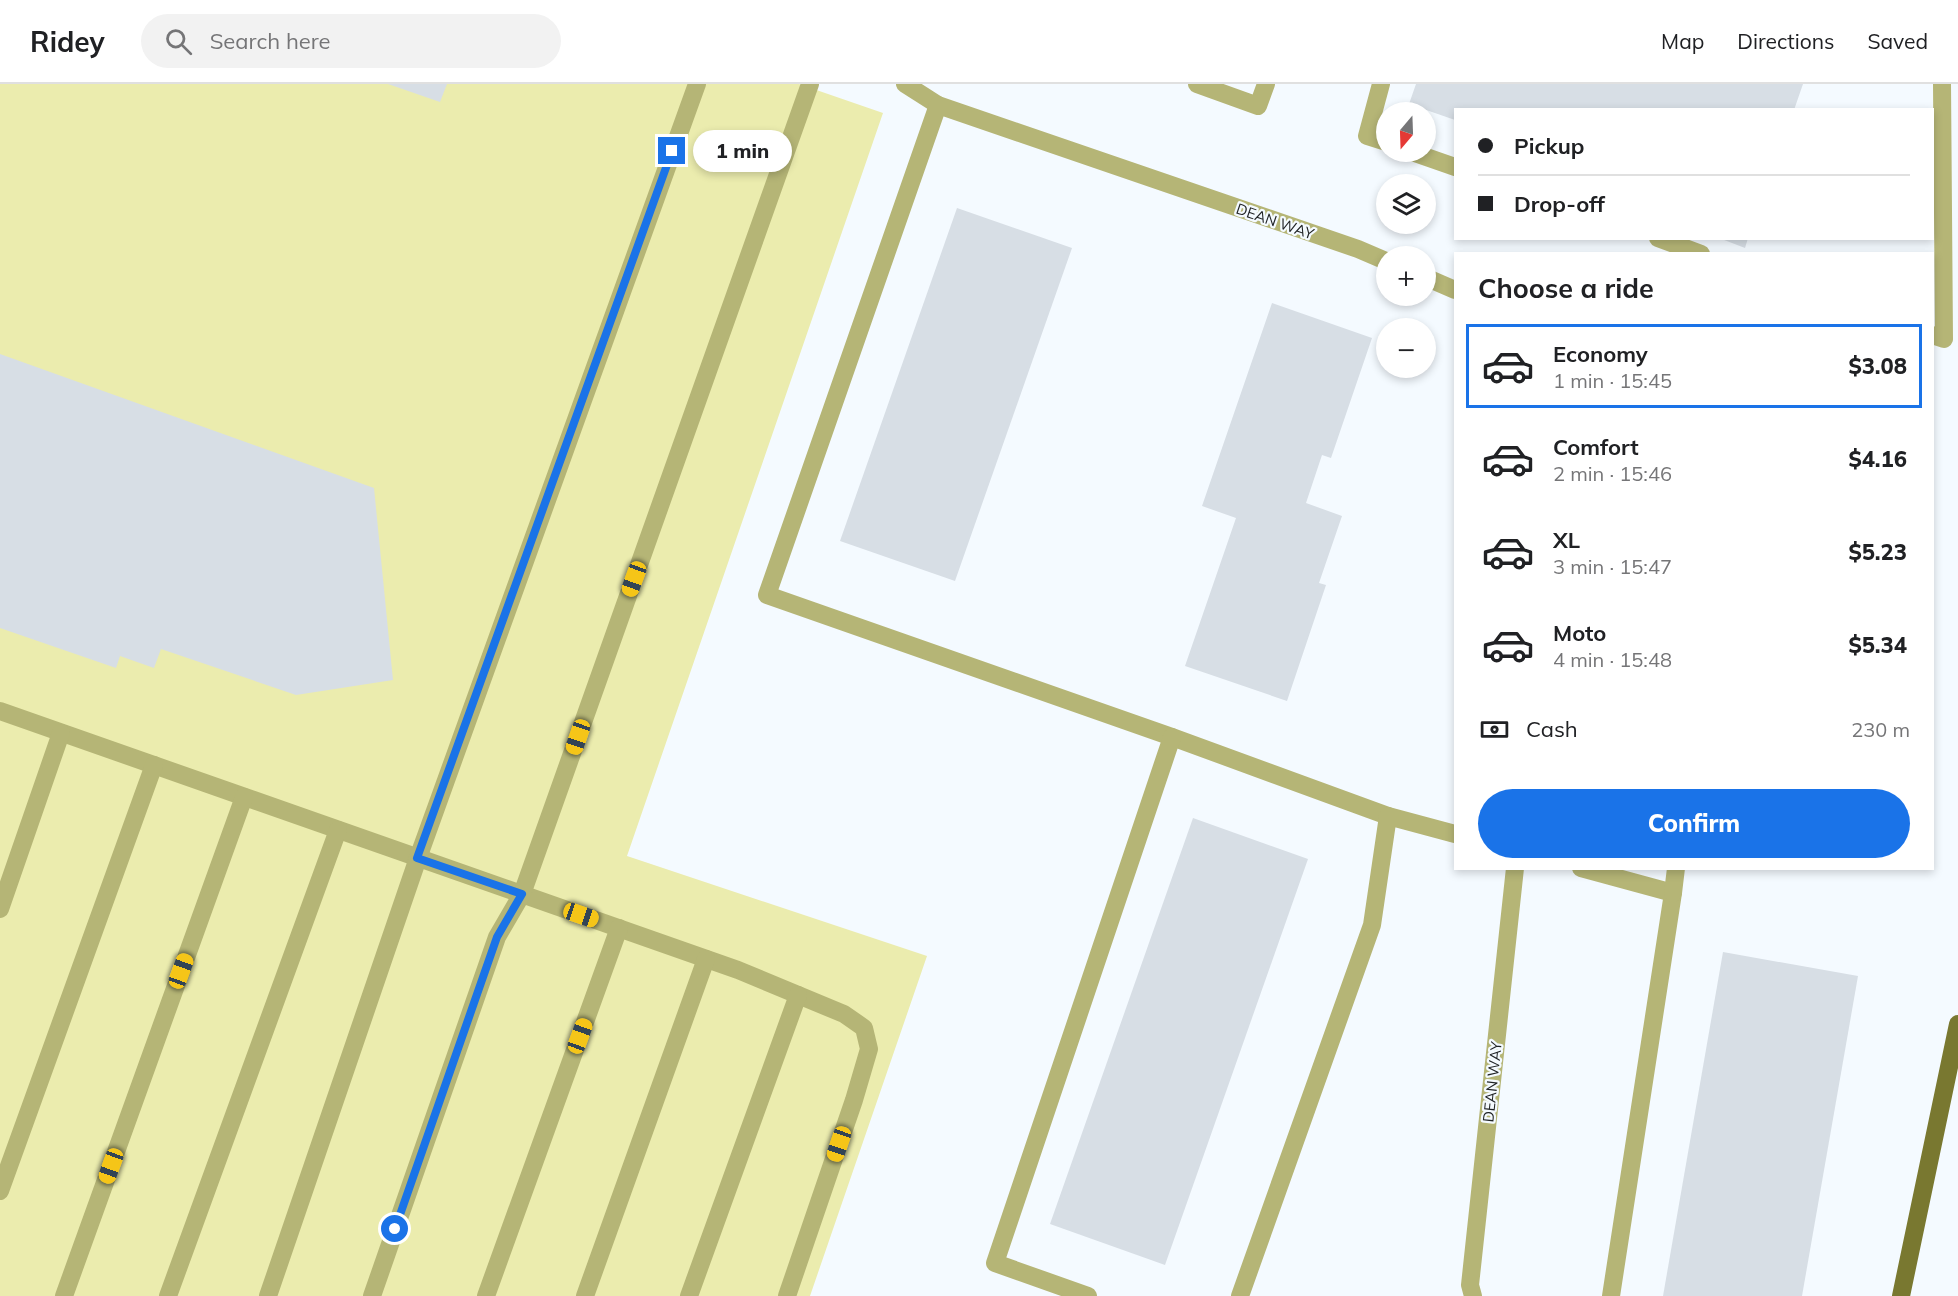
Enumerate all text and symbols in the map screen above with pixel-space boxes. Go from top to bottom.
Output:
search box [141,14,561,68]
text: Ridey [30,24,105,59]
icon: search [162,25,195,58]
text: Search here [210,27,331,55]
text: Map [1661,28,1704,54]
text: Directions [1737,28,1834,54]
text: Saved [1867,28,1928,54]
north arrow [1376,102,1436,162]
map controls [1376,102,1436,378]
callout: 1 min [693,130,792,172]
text: Pickup [1514,132,1584,160]
route end [658,137,685,164]
text: 1 min [716,138,769,163]
button: layers [1376,174,1436,234]
text: Drop-off [1514,190,1605,218]
street label: DEAN WAY [1234,199,1317,243]
button: + [1376,246,1436,306]
text: Choose a ride [1478,271,1654,305]
button: − [1376,318,1436,378]
icon: car [1481,339,1535,393]
text: Economy [1553,340,1648,368]
text: $3.08 [1848,352,1907,380]
text: 1 min · 15:45 [1553,368,1672,393]
icon: car [1481,432,1535,486]
text: Comfort [1553,433,1639,461]
text: $4.16 [1848,445,1907,473]
text: 2 min · 15:46 [1553,461,1672,486]
icon: car [1481,525,1535,579]
text: XL [1553,526,1580,554]
text: $5.23 [1848,538,1907,566]
text: 3 min · 15:47 [1553,554,1672,579]
car [619,559,649,599]
icon: car [1481,618,1535,672]
text: Moto [1553,619,1606,647]
text: $5.34 [1848,631,1907,659]
text: 4 min · 15:48 [1553,647,1672,672]
icon: cash [1478,713,1511,746]
text: Cash [1526,715,1578,743]
car [564,717,592,757]
text: 230 m [1851,717,1910,742]
button: Confirm [1478,789,1910,858]
car [561,901,601,929]
car [166,951,196,991]
car [565,1016,595,1056]
street label: DEAN WAY [1478,1040,1506,1123]
car [825,1124,853,1164]
car [96,1146,126,1186]
route start [381,1215,408,1242]

